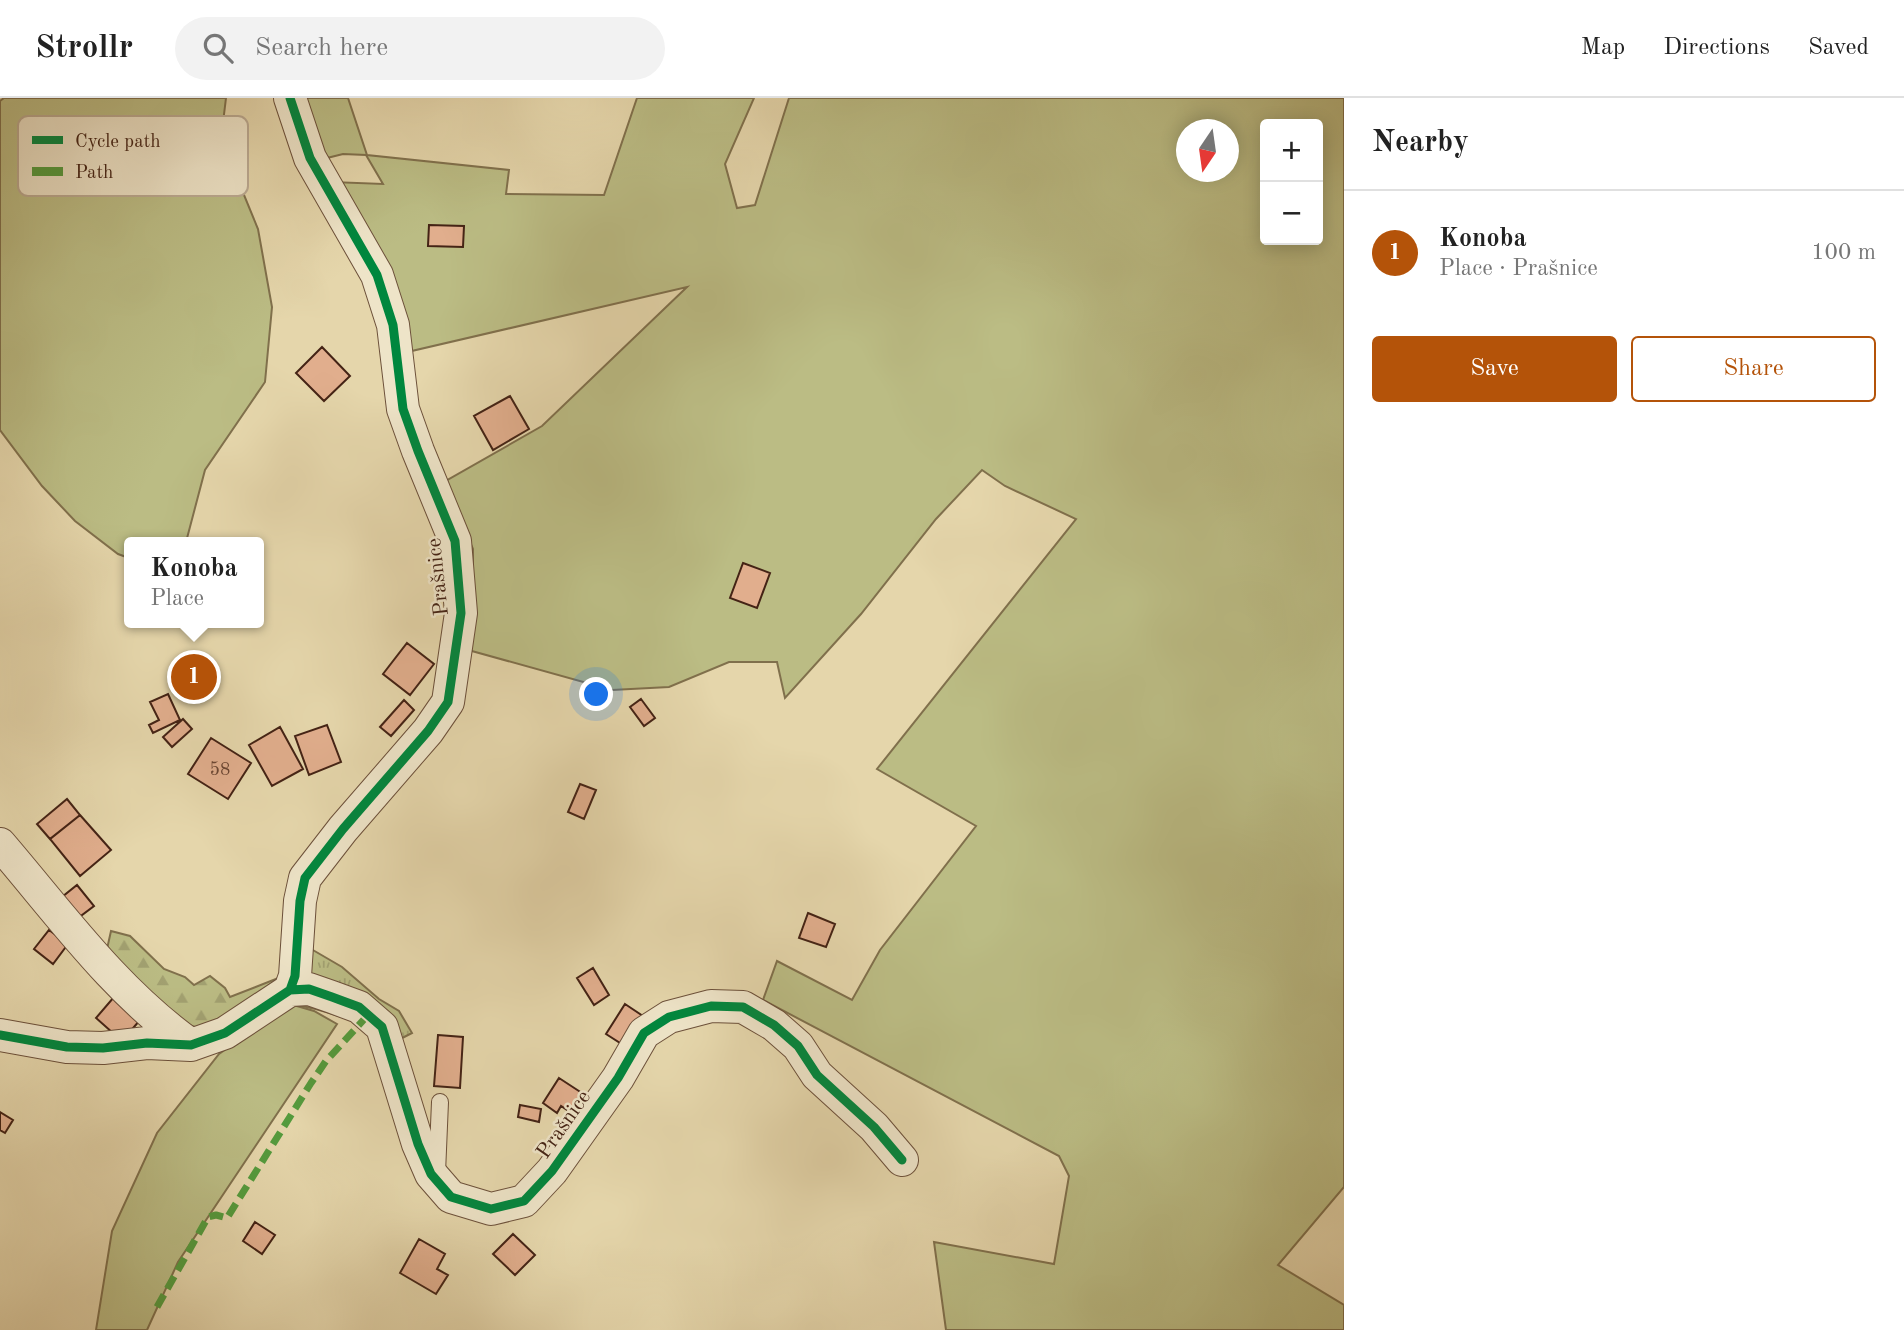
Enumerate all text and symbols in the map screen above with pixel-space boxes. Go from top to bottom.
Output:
search box [175,17,665,80]
icon: search [199,29,237,67]
text: Strollr [35,32,133,65]
text: Search here [255,35,388,61]
text: Map [1581,36,1625,60]
text: Directions [1663,36,1770,60]
text: Saved [1808,36,1869,60]
legend [18,116,248,196]
north arrow [1176,119,1239,182]
map controls [1260,119,1323,245]
button: + [1260,119,1323,182]
text: Nearby [1372,128,1469,158]
text: Cycle path [75,133,161,152]
text: Path [75,164,113,183]
button: − [1260,182,1323,245]
text: Konoba [1439,226,1527,252]
text: 1 [1388,241,1402,264]
text: 100 m [1811,241,1876,264]
text: Place · Prašnice [1439,257,1598,280]
button: Save [1372,336,1617,402]
button: Share [1631,336,1876,402]
popup [124,537,264,628]
street label: Prašnice [424,537,453,617]
text: Konoba [150,556,238,582]
text: Place [150,587,204,610]
pin: 1 [171,651,217,703]
your location [579,677,613,711]
house number: 58 [210,761,230,779]
street label: Prašnice [533,1087,595,1163]

